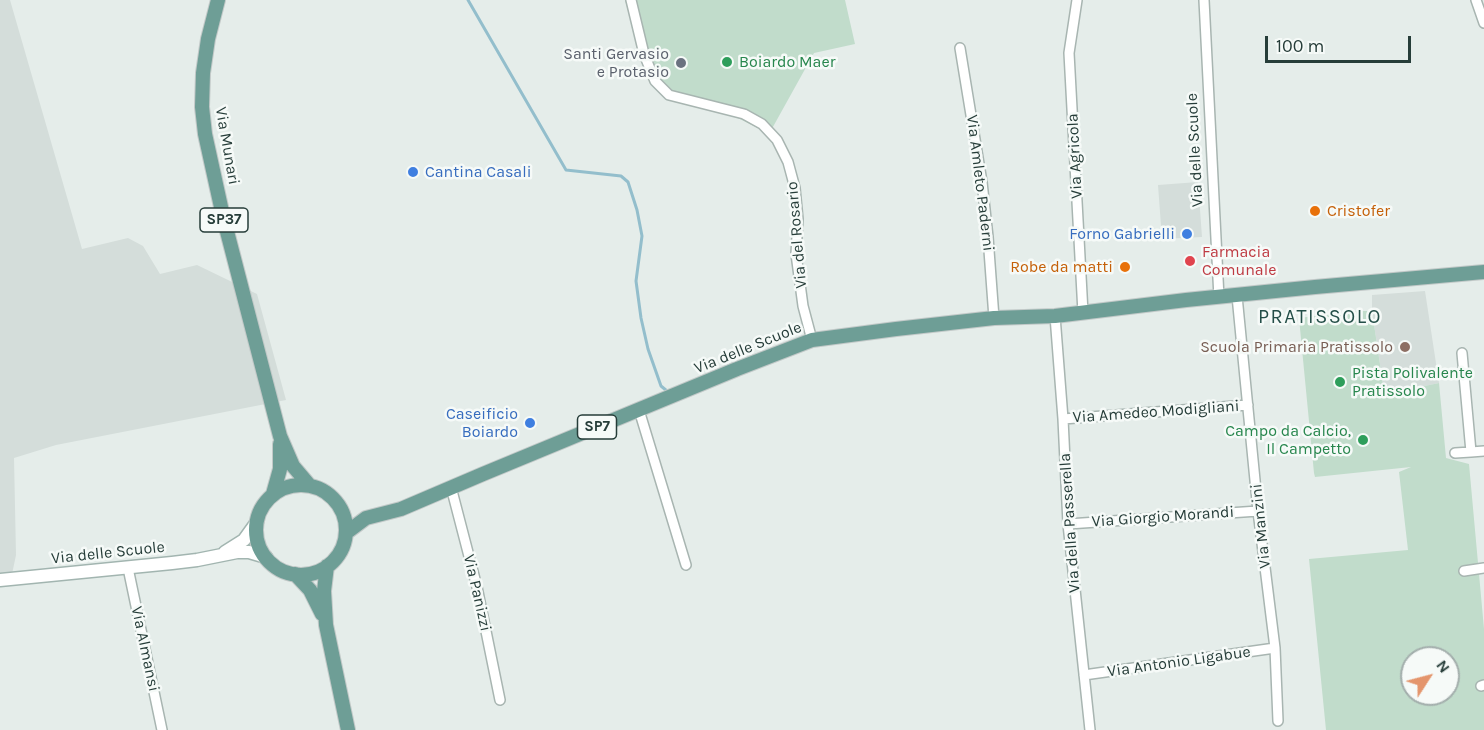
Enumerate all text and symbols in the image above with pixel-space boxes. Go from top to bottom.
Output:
scale bar [1268,24,1414,62]
text: 100 m [1276,35,1324,57]
place label: Santi Gervasio e Protasio [563,44,669,82]
place label: Boiardo Maer [739,52,835,72]
marker: Boiardo Maer [720,55,734,69]
marker: Santi Gervasio e Protasio [674,56,688,70]
street label: Via delle Scuole [1182,93,1208,207]
street label: Via Munari [211,106,243,186]
street label: Via Agricola [1063,113,1087,199]
street label: Via Amleto Paderni [962,114,998,252]
place label: Cantina Casali [425,162,531,182]
marker: Cantina Casali [406,165,420,179]
street label: Via del Rosario [783,181,811,289]
place label: Cristofer [1327,201,1390,221]
marker: Cristofer [1308,204,1322,218]
road number: SP37 [200,208,248,232]
place label: Forno Gabrielli [1069,224,1175,244]
marker: Forno Gabrielli [1180,227,1194,241]
place label: Farmacia Comunale [1202,242,1276,280]
marker: Farmacia Comunale [1183,254,1197,268]
place label: Robe da matti [1010,257,1113,277]
marker: Robe da matti [1118,260,1132,274]
district label: PRATISSOLO [1258,305,1382,329]
street label: Via delle Scuole [692,318,804,378]
place label: Scuola Primaria Pratissolo [1200,337,1393,357]
marker: Scuola Primaria Pratissolo [1398,340,1412,354]
place label: Pista Polivalente Pratissolo [1352,363,1473,401]
marker: Pista Polivalente Pratissolo [1333,375,1347,389]
street label: Via Amedeo Modigliani [1072,397,1240,427]
place label: Caseificio Boiardo [446,404,518,442]
road number: SP7 [578,415,616,439]
marker: Caseificio Boiardo [523,416,537,430]
place label: Campo da Calcio, Il Campetto [1225,421,1351,459]
marker: Campo da Calcio, Il Campetto [1356,433,1370,447]
street label: Via della Passerella [1056,452,1084,594]
street label: Via Manzini [1247,483,1275,569]
street label: Via Giorgio Morandi [1091,502,1235,532]
street label: Via delle Scuole [50,537,166,569]
street label: Via Panizzi [459,553,495,633]
street label: Via Almansi [127,605,163,693]
street label: Via Antonio Ligabue [1106,642,1252,682]
north arrow [1400,646,1460,706]
text: N [1432,656,1454,677]

